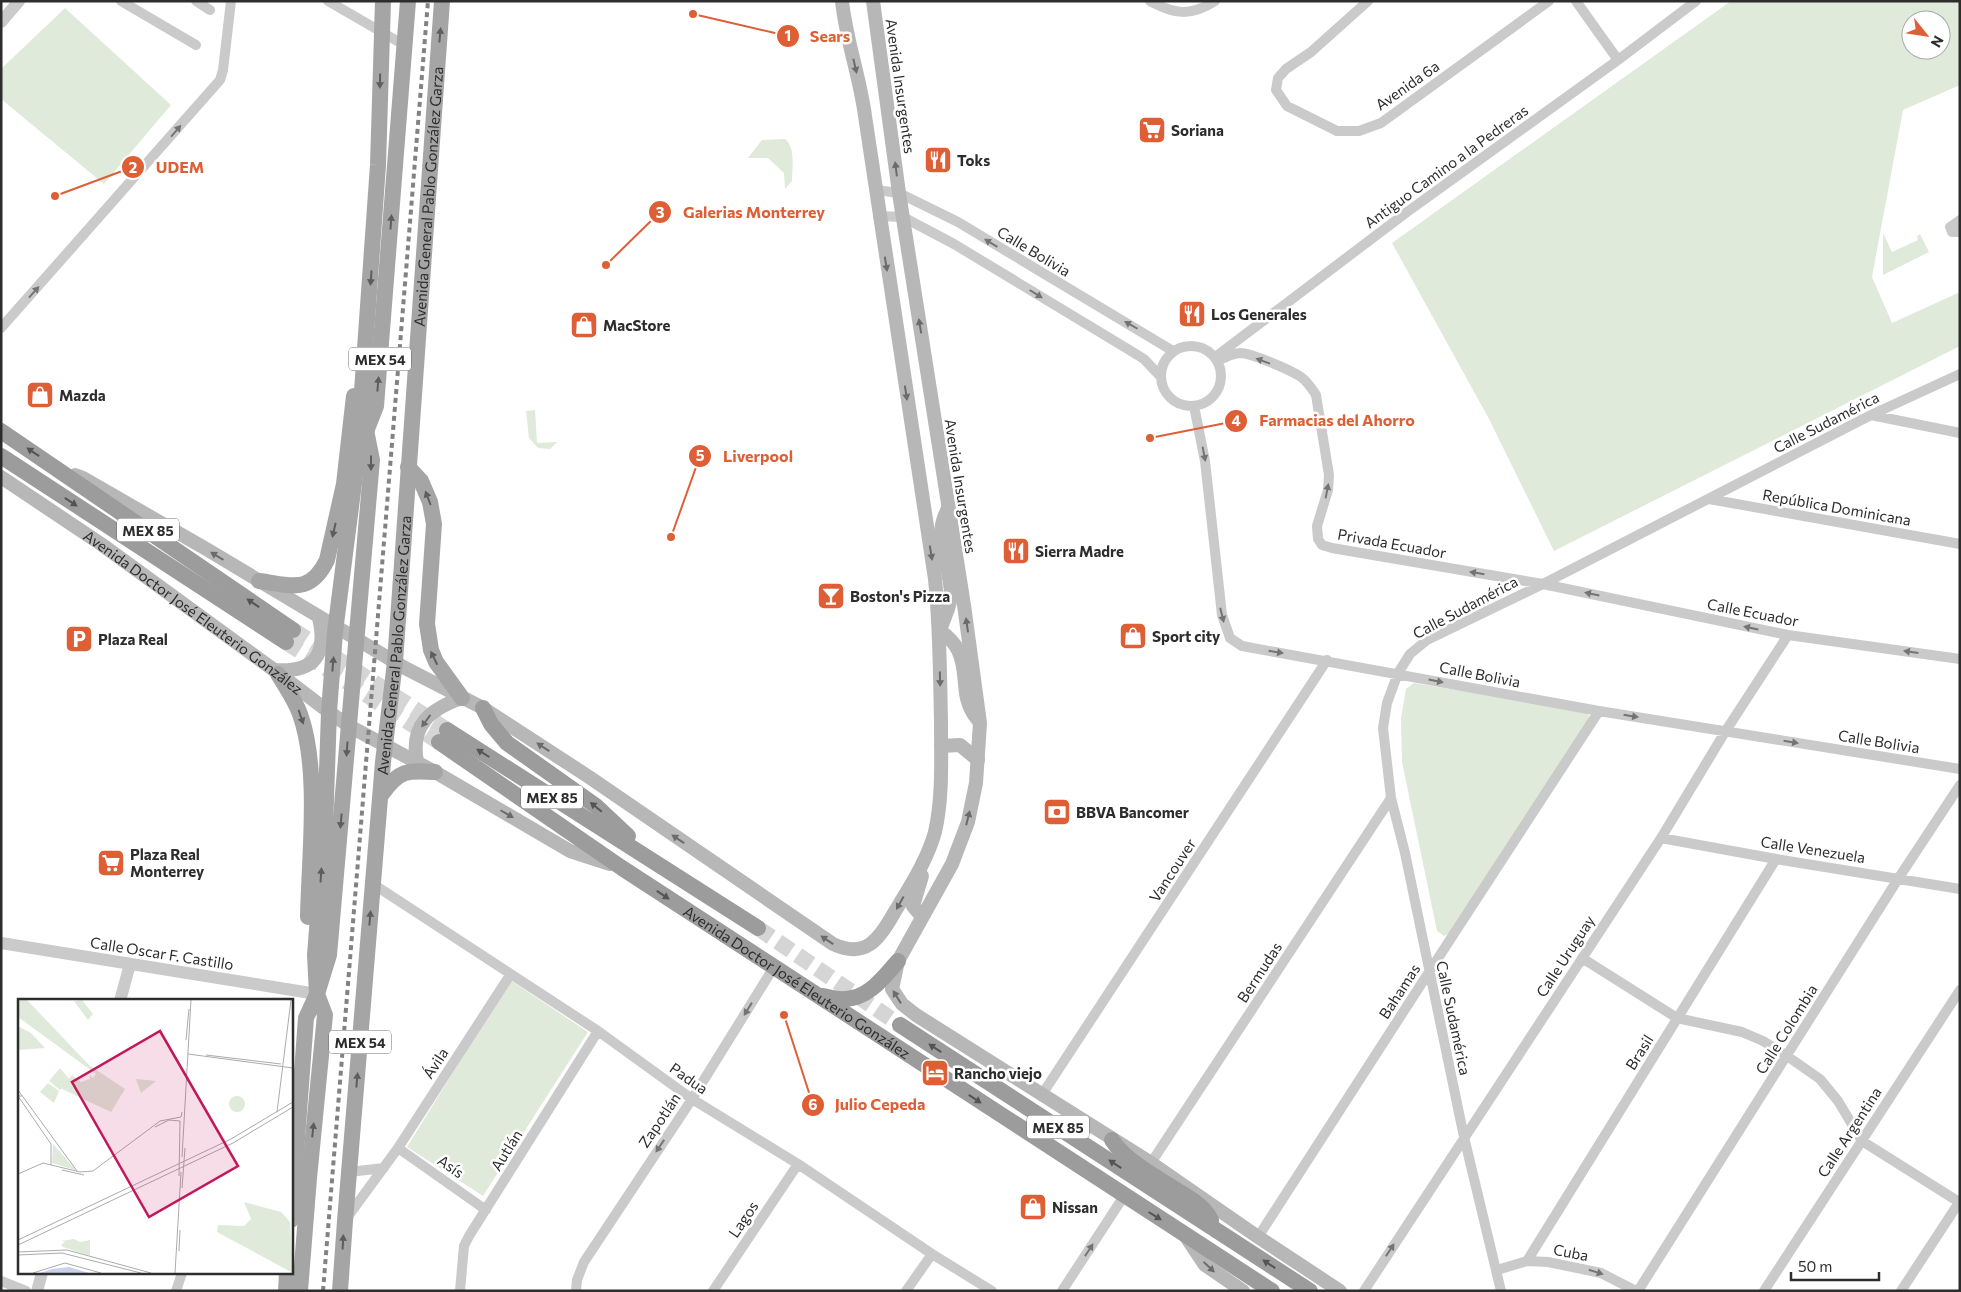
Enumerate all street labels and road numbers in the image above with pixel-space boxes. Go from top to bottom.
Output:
street label: Avenida Insurgentes [883,17,919,155]
street label: Avenida 6a [1372,56,1442,114]
street label: Avenida General Pablo González Garza [410,66,446,327]
street label: Antiguo Camino a la Pedreras [1361,100,1531,231]
street label: Calle Bolivia [994,222,1074,280]
road number: MEX 54 [349,348,411,370]
street label: Calle Sudamérica [1770,388,1882,456]
street label: Avenida Insurgentes [941,417,981,555]
street label: República Dominicana [1761,485,1913,529]
street label: Avenida General Pablo González Garza [373,515,414,776]
road number: MEX 85 [117,518,179,542]
street label: Privada Ecuador [1336,525,1448,561]
street label: Avenida Doctor José Eleuterio González [80,526,307,698]
street label: Calle Sudamérica [1409,572,1521,642]
street label: Calle Ecuador [1706,594,1800,630]
street label: Calle Bolivia [1438,657,1522,691]
street label: Calle Bolivia [1837,726,1921,756]
road number: MEX 85 [521,786,583,809]
street label: Calle Venezuela [1759,832,1867,866]
street label: Vancouver [1145,835,1199,905]
street label: Avenida Doctor José Eleuterio González [680,902,914,1062]
street label: Calle Uruguay [1532,912,1598,1000]
street label: Calle Oscar F. Castillo [89,933,235,973]
street label: Bermudas [1233,938,1285,1006]
street label: Calle Sudamérica [1433,959,1475,1077]
street label: Bahamas [1375,960,1423,1022]
street label: Calle Colombia [1751,981,1821,1077]
road number: MEX 54 [329,1030,391,1054]
street label: Brasil [1621,1031,1657,1073]
street label: Ávila [418,1044,452,1082]
street label: Padua [667,1059,711,1097]
street label: Calle Argentina [1813,1084,1885,1180]
street label: Zapotlán [634,1089,684,1151]
road number: MEX 85 [1027,1116,1089,1138]
street label: Autlán [486,1126,526,1174]
street label: Asís [434,1151,468,1181]
street label: Lagos [724,1197,762,1241]
street label: Cuba [1552,1240,1590,1264]

